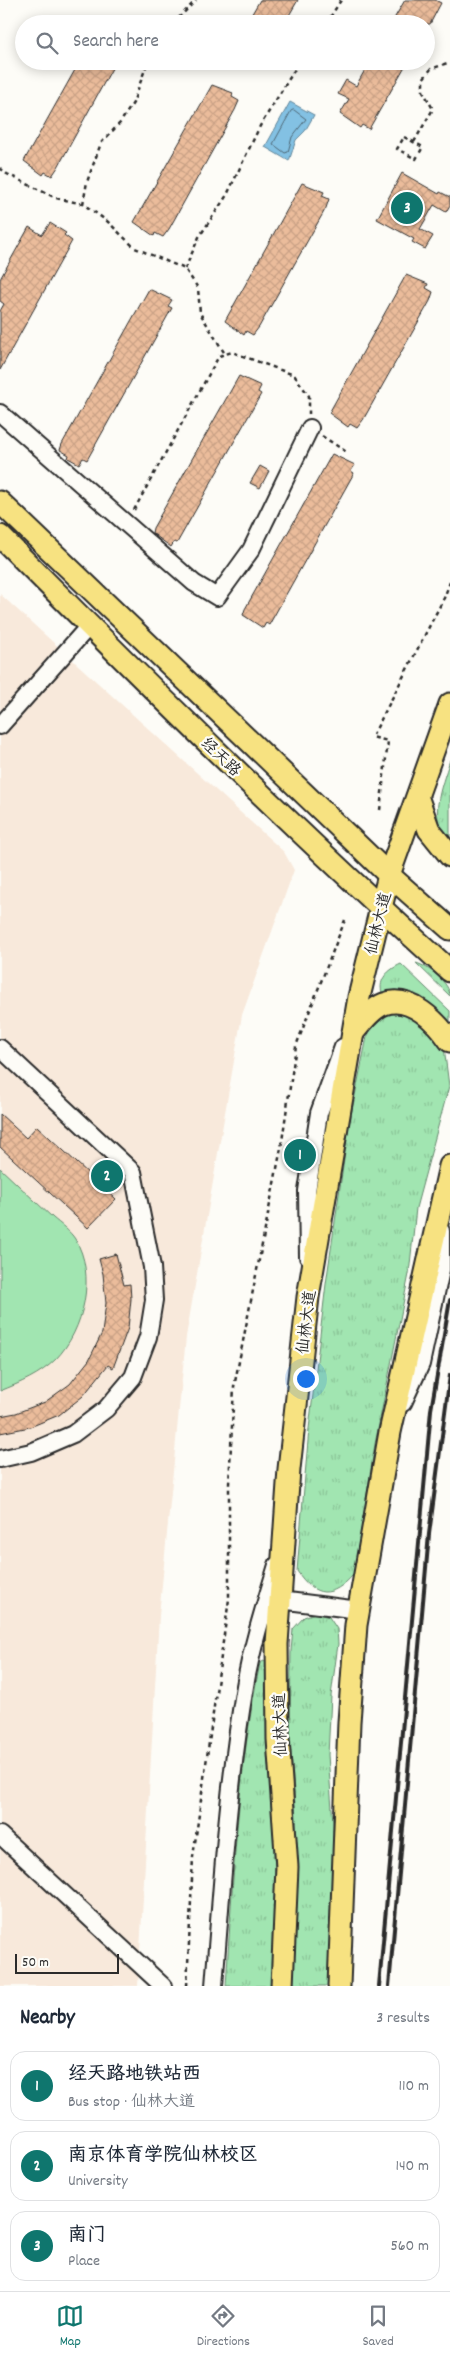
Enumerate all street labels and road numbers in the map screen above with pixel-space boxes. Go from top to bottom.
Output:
street label: 经天路 [195,733,246,783]
street label: 仙林大道 [361,890,398,957]
street label: 仙林大道 [292,1289,323,1355]
street label: 仙林大道 [269,1693,294,1757]

